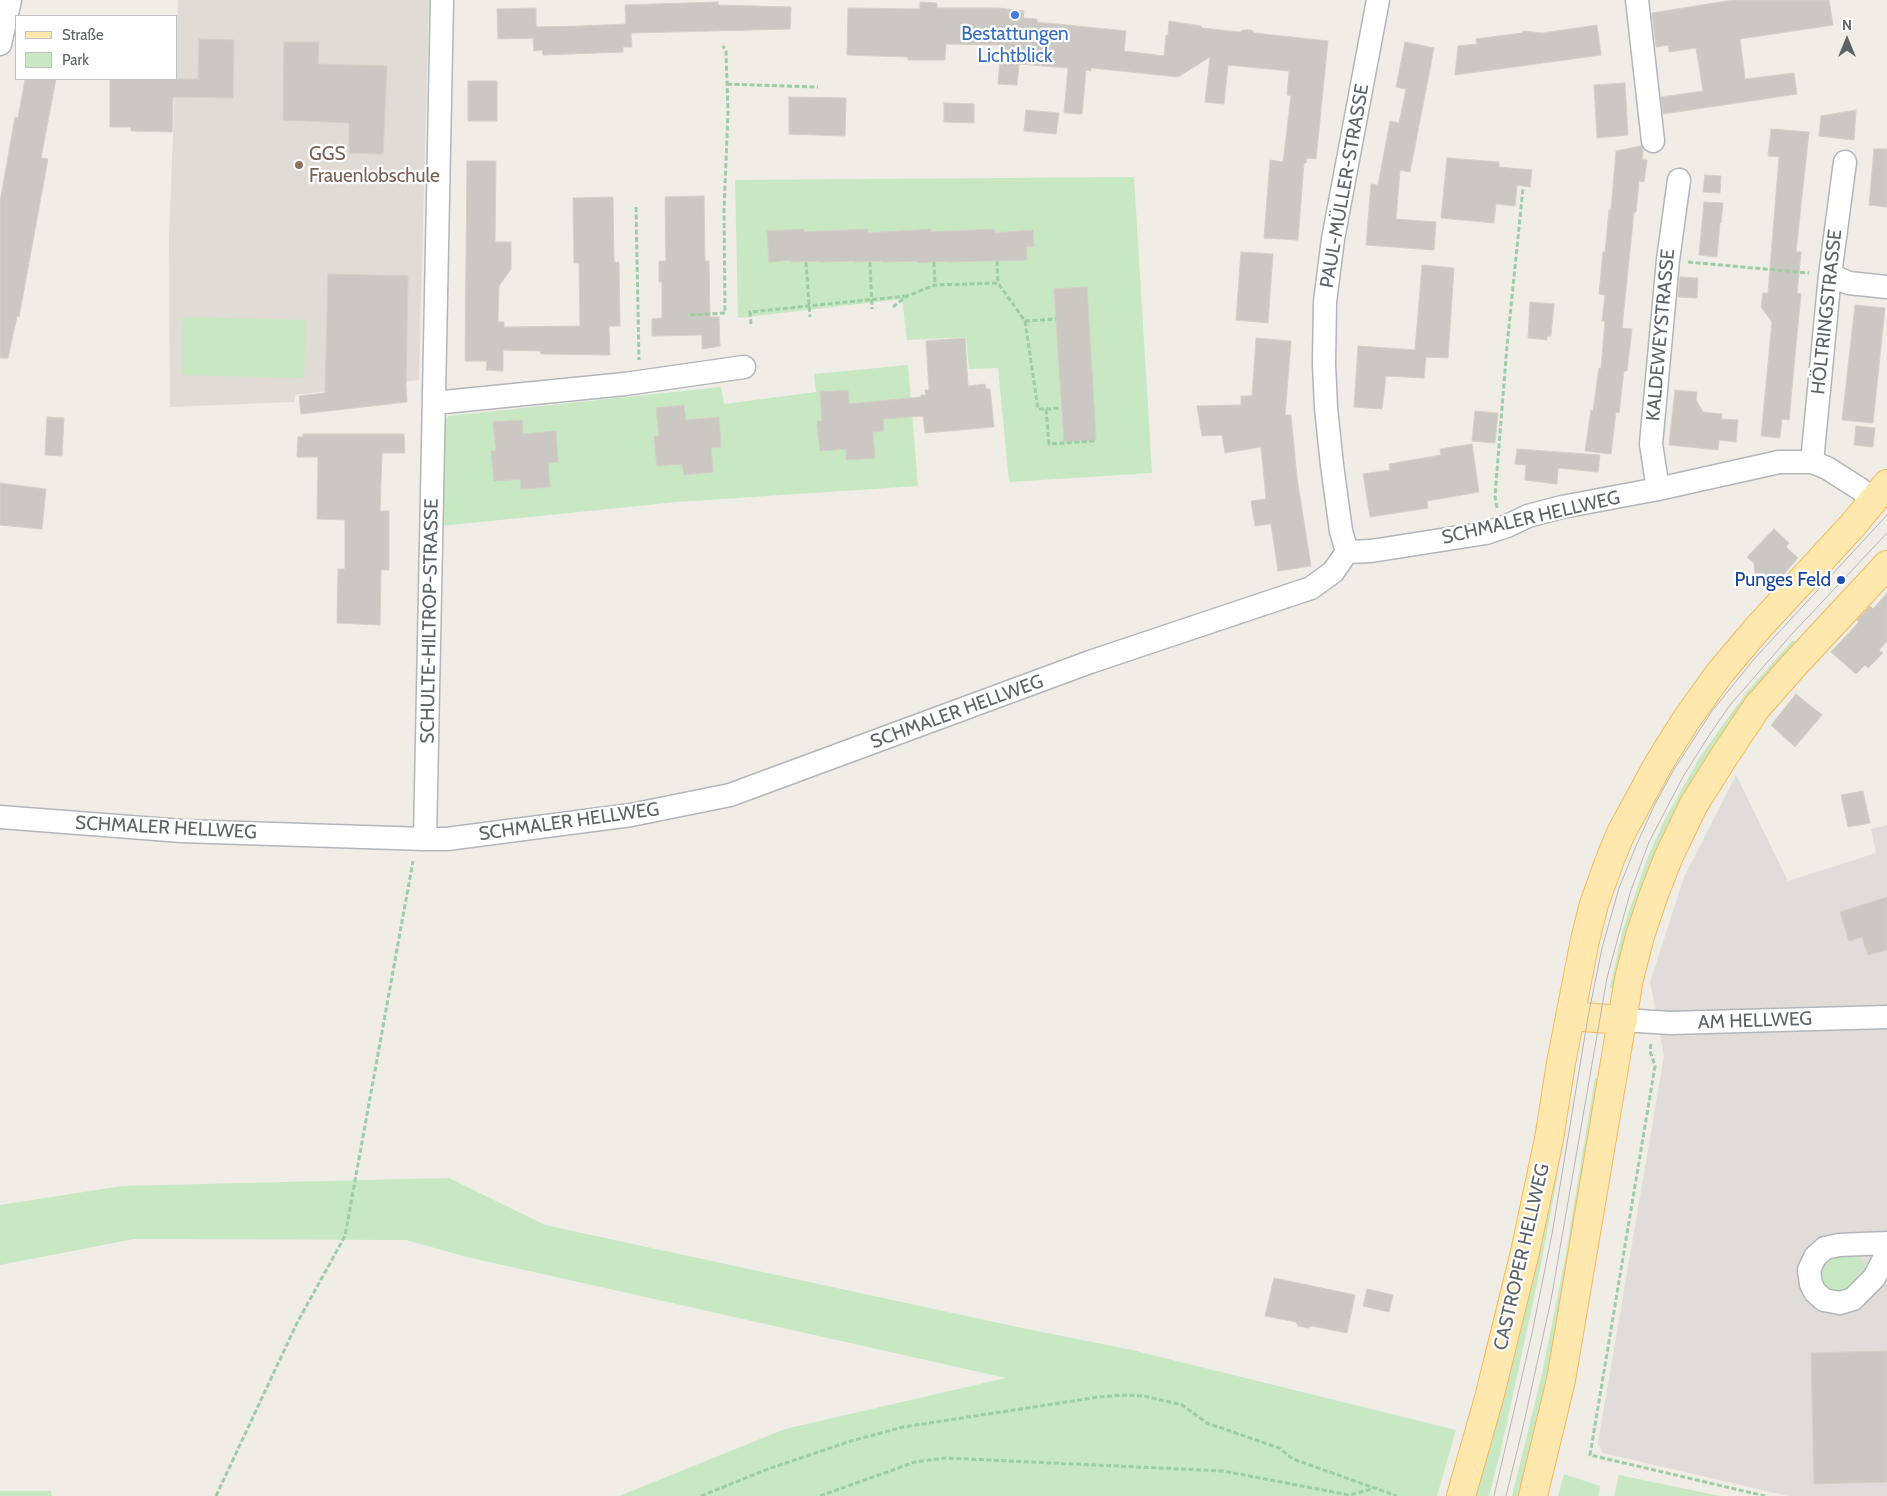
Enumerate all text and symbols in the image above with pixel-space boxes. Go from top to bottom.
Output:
marker: Bestattungen Lichtblick [1009,9,1021,21]
legend [15,15,178,80]
north arrow [1822,15,1872,65]
text: N [1842,16,1852,34]
place label: Bestattungen Lichtblick [961,23,1069,67]
text: Straße [62,26,104,44]
text: Park [62,51,89,69]
street label: PAUL-MÜLLER-STRASSE [1316,82,1374,290]
place label: GGS Frauenlobschule [309,143,440,187]
marker: GGS Frauenlobschule [293,159,305,171]
street label: HÖLTRINGSTRASSE [1807,228,1847,396]
street label: KALDEWEYSTRASSE [1642,248,1680,422]
street label: SCHMALER HELLWEG [1440,486,1622,550]
street label: SCHULTE-HILTROP-STRASSE [416,498,444,744]
place label: Punges Feld [1735,569,1831,591]
marker: Punges Feld [1835,574,1847,586]
street label: SCHMALER HELLWEG [868,670,1046,754]
street label: SCHMALER HELLWEG [477,798,661,846]
street label: SCHMALER HELLWEG [74,812,258,844]
street label: AM HELLWEG [1697,1008,1813,1034]
street label: CASTROPER HELLWEG [1489,1161,1555,1353]

